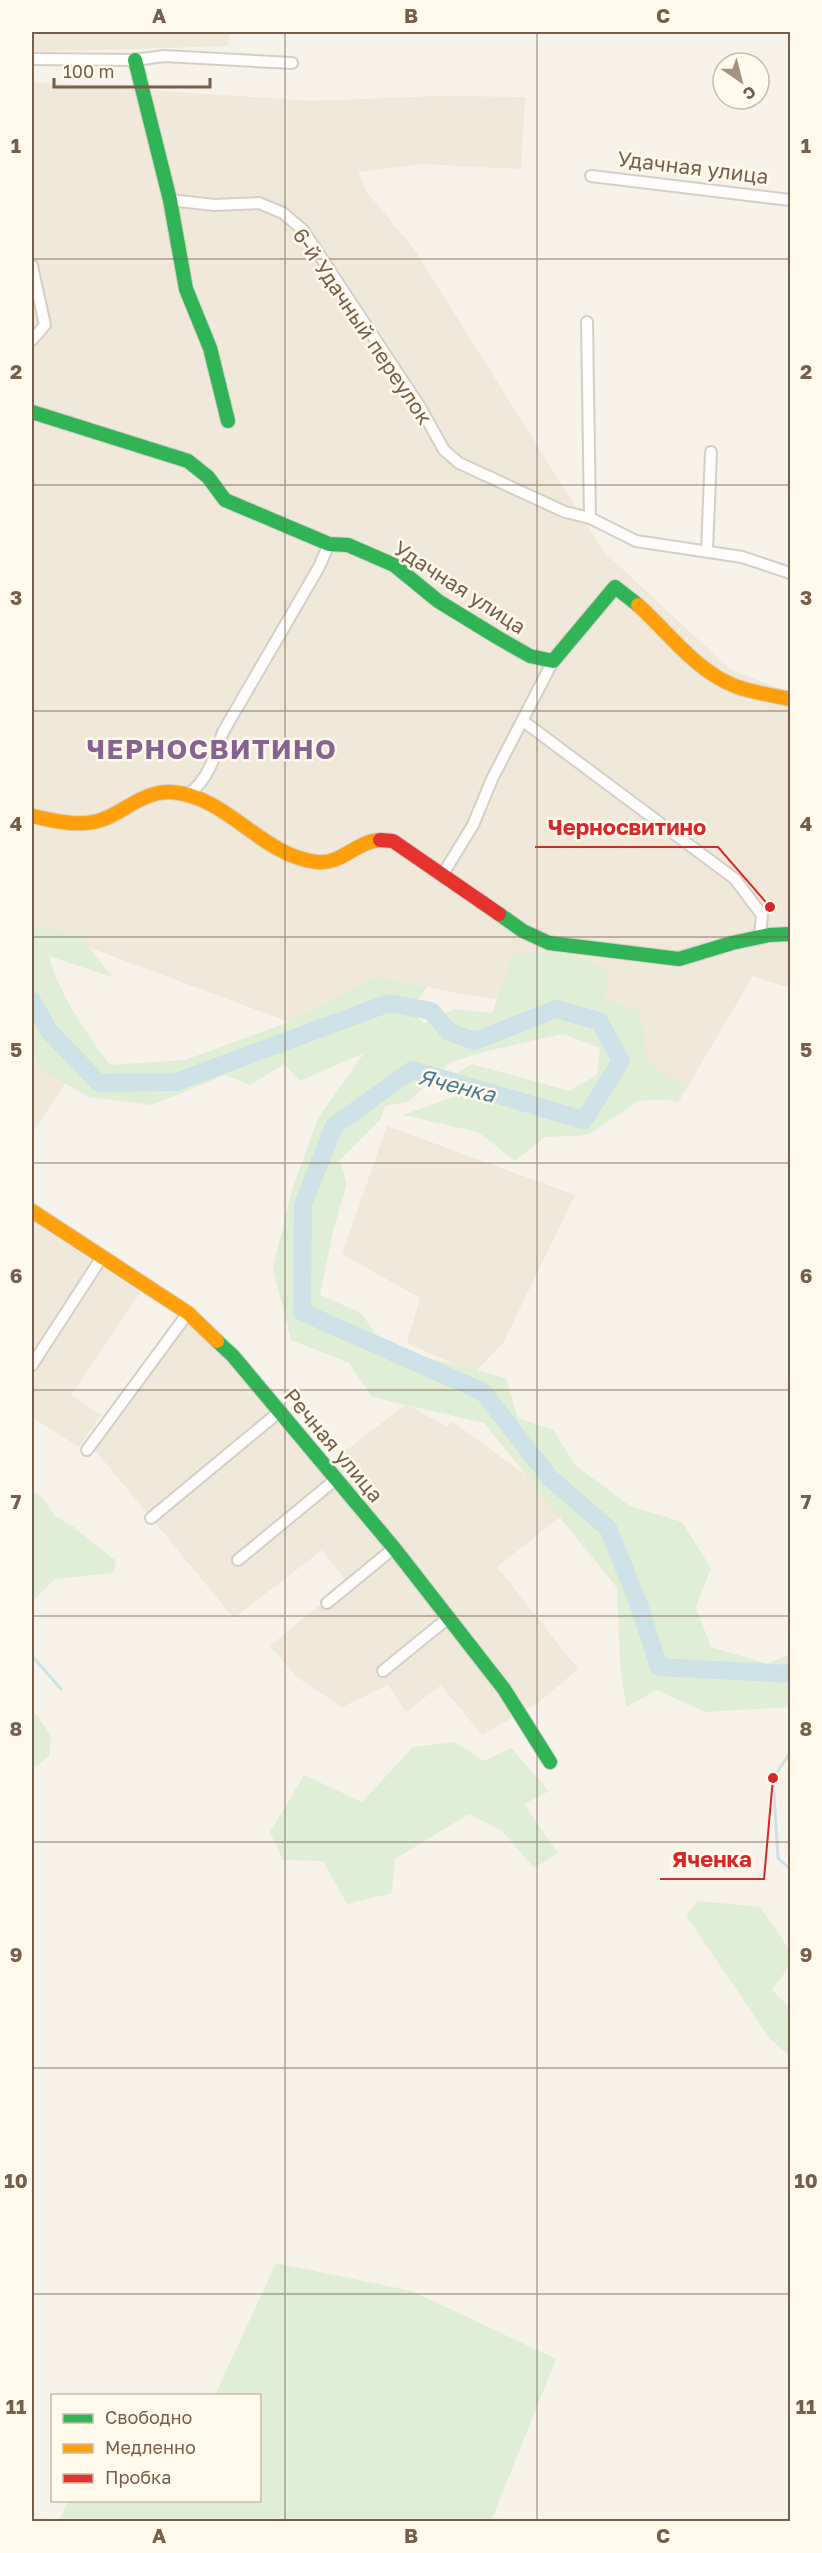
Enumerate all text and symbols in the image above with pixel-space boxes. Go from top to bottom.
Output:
text: A [152,3,166,27]
text: B [404,3,418,27]
text: C [656,3,670,27]
scale bar [54,51,210,89]
north arrow [711,51,771,111]
text: 100 m [63,60,114,82]
text: С [739,82,760,105]
text: 1 [11,133,21,157]
text: 1 [801,133,811,157]
street label: Удачная улица [616,145,770,189]
street label: 6-й Удачный переулок [287,223,439,429]
text: 2 [10,359,22,383]
text: 2 [800,359,812,383]
street label: Удачная улица [389,535,531,639]
text: 3 [10,585,22,609]
text: 3 [800,585,812,609]
district label: ЧЕРНОСВИТИНО [87,733,337,765]
callout: Черносвитино [535,807,718,847]
text: 4 [10,811,22,835]
text: 4 [800,811,812,835]
text: Черносвитино [548,813,706,840]
text: 5 [10,1037,22,1061]
text: 5 [800,1037,812,1061]
water label: Яченка [416,1062,500,1108]
text: 6 [10,1263,22,1287]
text: 6 [800,1263,812,1287]
street label: Речная улица [279,1383,389,1507]
text: 7 [11,1489,22,1513]
text: 7 [801,1489,812,1513]
text: 8 [10,1716,22,1740]
text: 8 [800,1716,812,1740]
callout: Яченка [660,1839,764,1879]
text: Яченка [672,1845,752,1872]
text: 9 [10,1942,22,1966]
text: 9 [800,1942,812,1966]
text: 10 [4,2168,28,2192]
text: 10 [794,2168,818,2192]
text: 11 [6,2394,26,2418]
legend [51,2394,261,2502]
text: 11 [796,2394,816,2418]
text: Свободно [105,2406,192,2428]
text: Медленно [105,2436,196,2458]
text: Пробка [105,2466,171,2488]
text: A [152,2523,166,2547]
text: B [404,2523,418,2547]
text: C [656,2523,670,2547]

